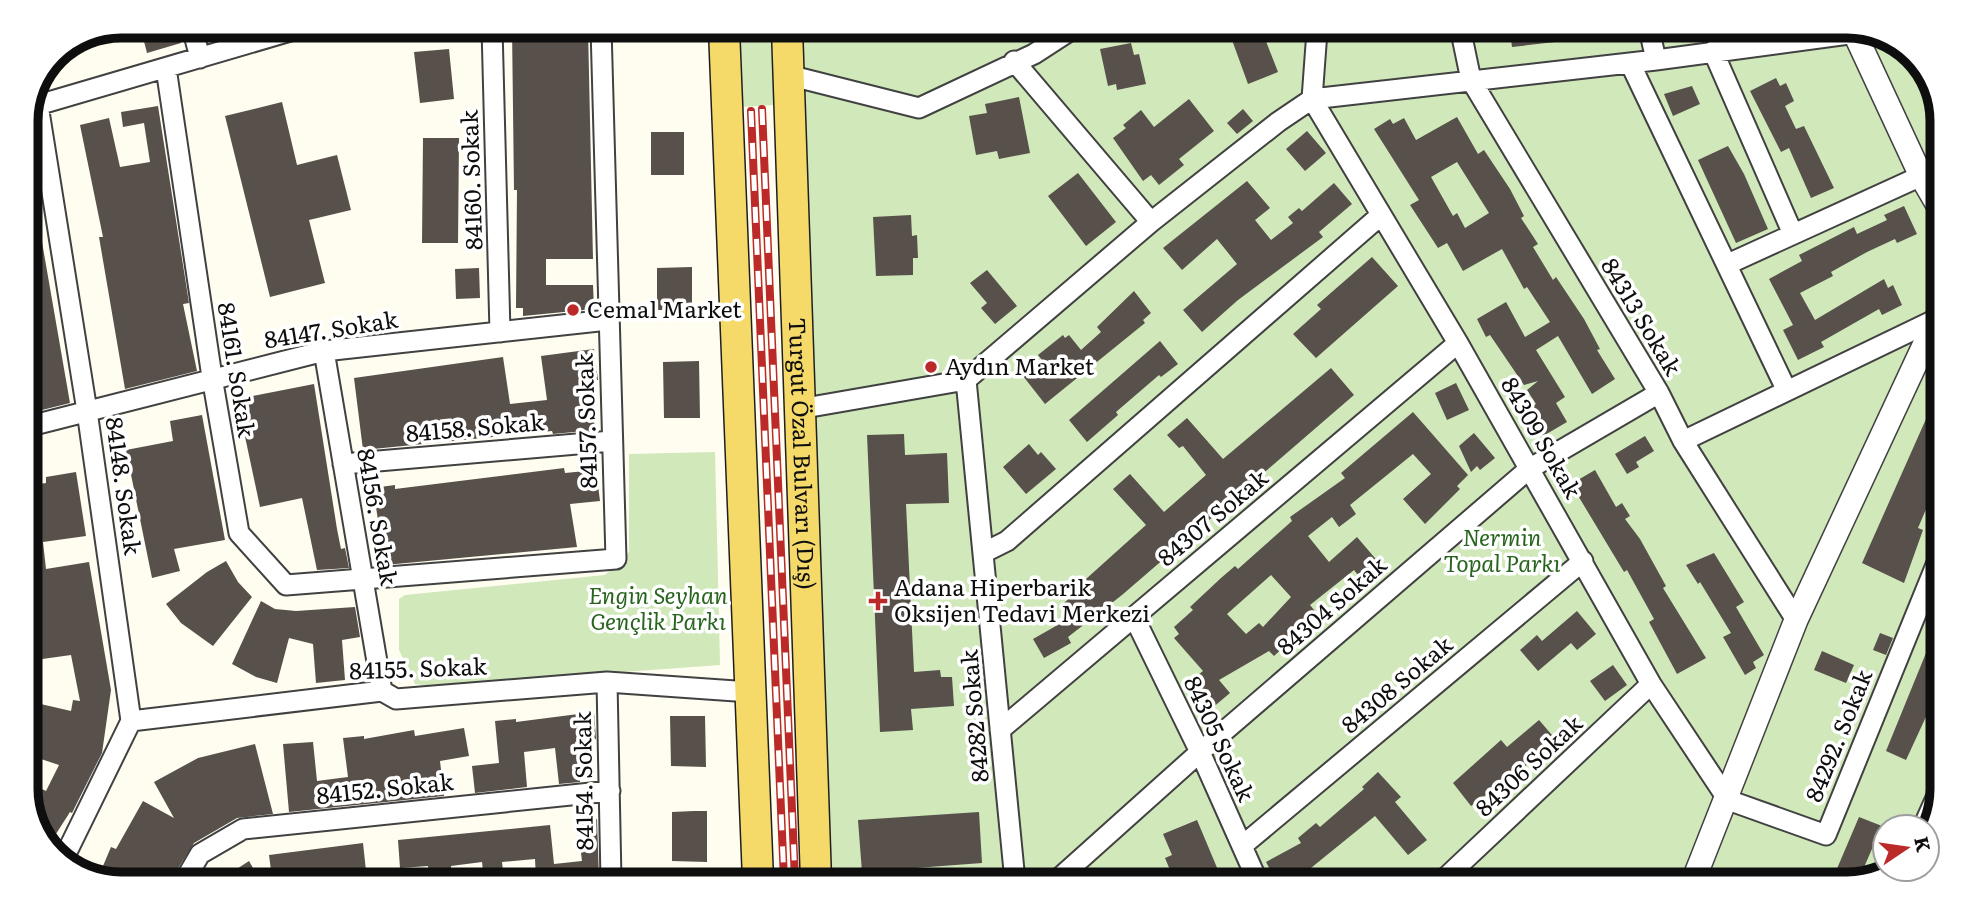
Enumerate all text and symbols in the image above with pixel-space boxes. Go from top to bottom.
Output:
street label: 84160. Sokak [451,109,489,251]
street label: 84313 Sokak [1594,251,1692,382]
place label: Cemal Market [587,291,742,325]
street label: 84161. Sokak [211,300,266,440]
street label: 84147. Sokak [262,301,401,355]
marker: Cemal Market [565,302,581,318]
street label: Turgut Özal Bulvarı (Dış) [782,317,825,590]
place label: Aydın Market [945,348,1095,382]
street label: 84157. Sokak [566,352,604,489]
marker: Aydın Market [923,359,939,375]
street label: 84309 Sokak [1494,370,1592,505]
street label: 84158. Sokak [404,403,546,449]
street label: 84148. Sokak [98,415,152,558]
street label: 84156. Sokak [350,446,408,589]
street label: 84307 Sokak [1149,460,1275,573]
park label: Nermin Topal Parkı [1444,519,1561,579]
street label: 84304 Sokak [1268,547,1394,662]
place label: Adana Hiperbarik Oksijen Tedavi Merkezi [894,569,1150,629]
park label: Engin Seyhan Gençlik Parkı [588,577,728,637]
marker: Adana Hiperbarik Oksijen Tedavi Merkezi [868,591,888,611]
street label: 84308 Sokak [1333,626,1459,740]
street label: 84155. Sokak [349,648,488,686]
street label: 84282 Sokak [950,648,996,784]
street label: 84292. Sokak [1795,663,1879,806]
street label: 84305 Sokak [1177,670,1265,807]
street label: 84306 Sokak [1467,705,1589,823]
street label: 84154. Sokak [564,710,600,851]
street label: 84152. Sokak [315,763,456,811]
north arrow [1871,813,1941,883]
text: K [1908,834,1939,854]

